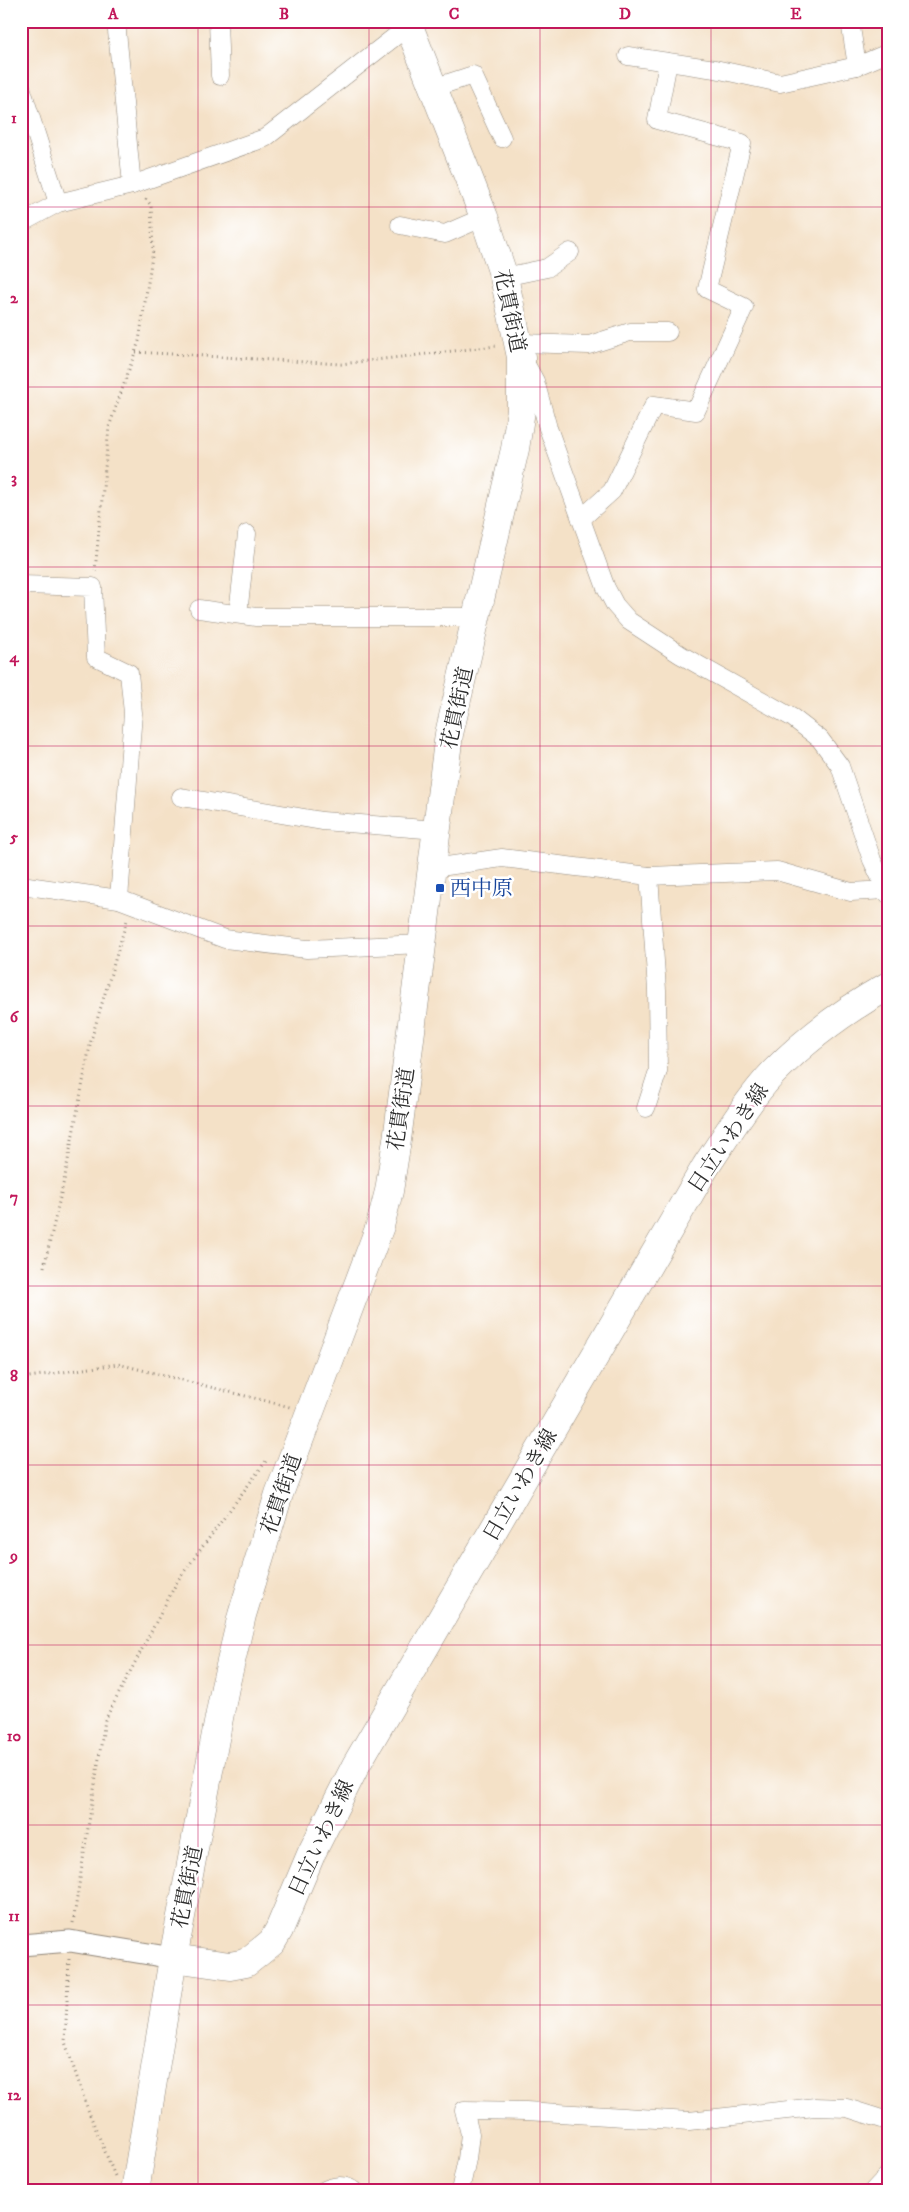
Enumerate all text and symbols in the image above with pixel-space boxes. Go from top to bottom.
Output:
text: A [107,4,119,24]
text: B [279,4,289,24]
text: C [449,4,459,24]
text: D [619,4,631,24]
text: E [790,4,802,24]
text: 1 [11,108,17,128]
street label: 花貫街道 [488,267,530,355]
text: 2 [10,288,19,308]
text: 3 [11,468,17,488]
text: 4 [8,647,19,667]
street label: 花貫街道 [437,664,479,752]
text: 5 [9,827,18,847]
place label: 西中原 [450,876,513,902]
marker: 西中原 [434,882,446,894]
text: 6 [10,1007,20,1027]
street label: 花貫街道 [383,1066,421,1153]
street label: 日立いわき線 [683,1079,775,1198]
text: 7 [10,1187,18,1207]
text: 8 [10,1366,18,1386]
street label: 日立いわき線 [478,1424,564,1547]
street label: 花貫街道 [256,1450,308,1538]
text: 9 [9,1546,18,1566]
text: 10 [7,1726,22,1746]
street label: 日立いわき線 [283,1776,360,1901]
street label: 花貫街道 [167,1843,209,1931]
text: 11 [8,1906,20,1926]
text: 12 [7,2085,22,2105]

